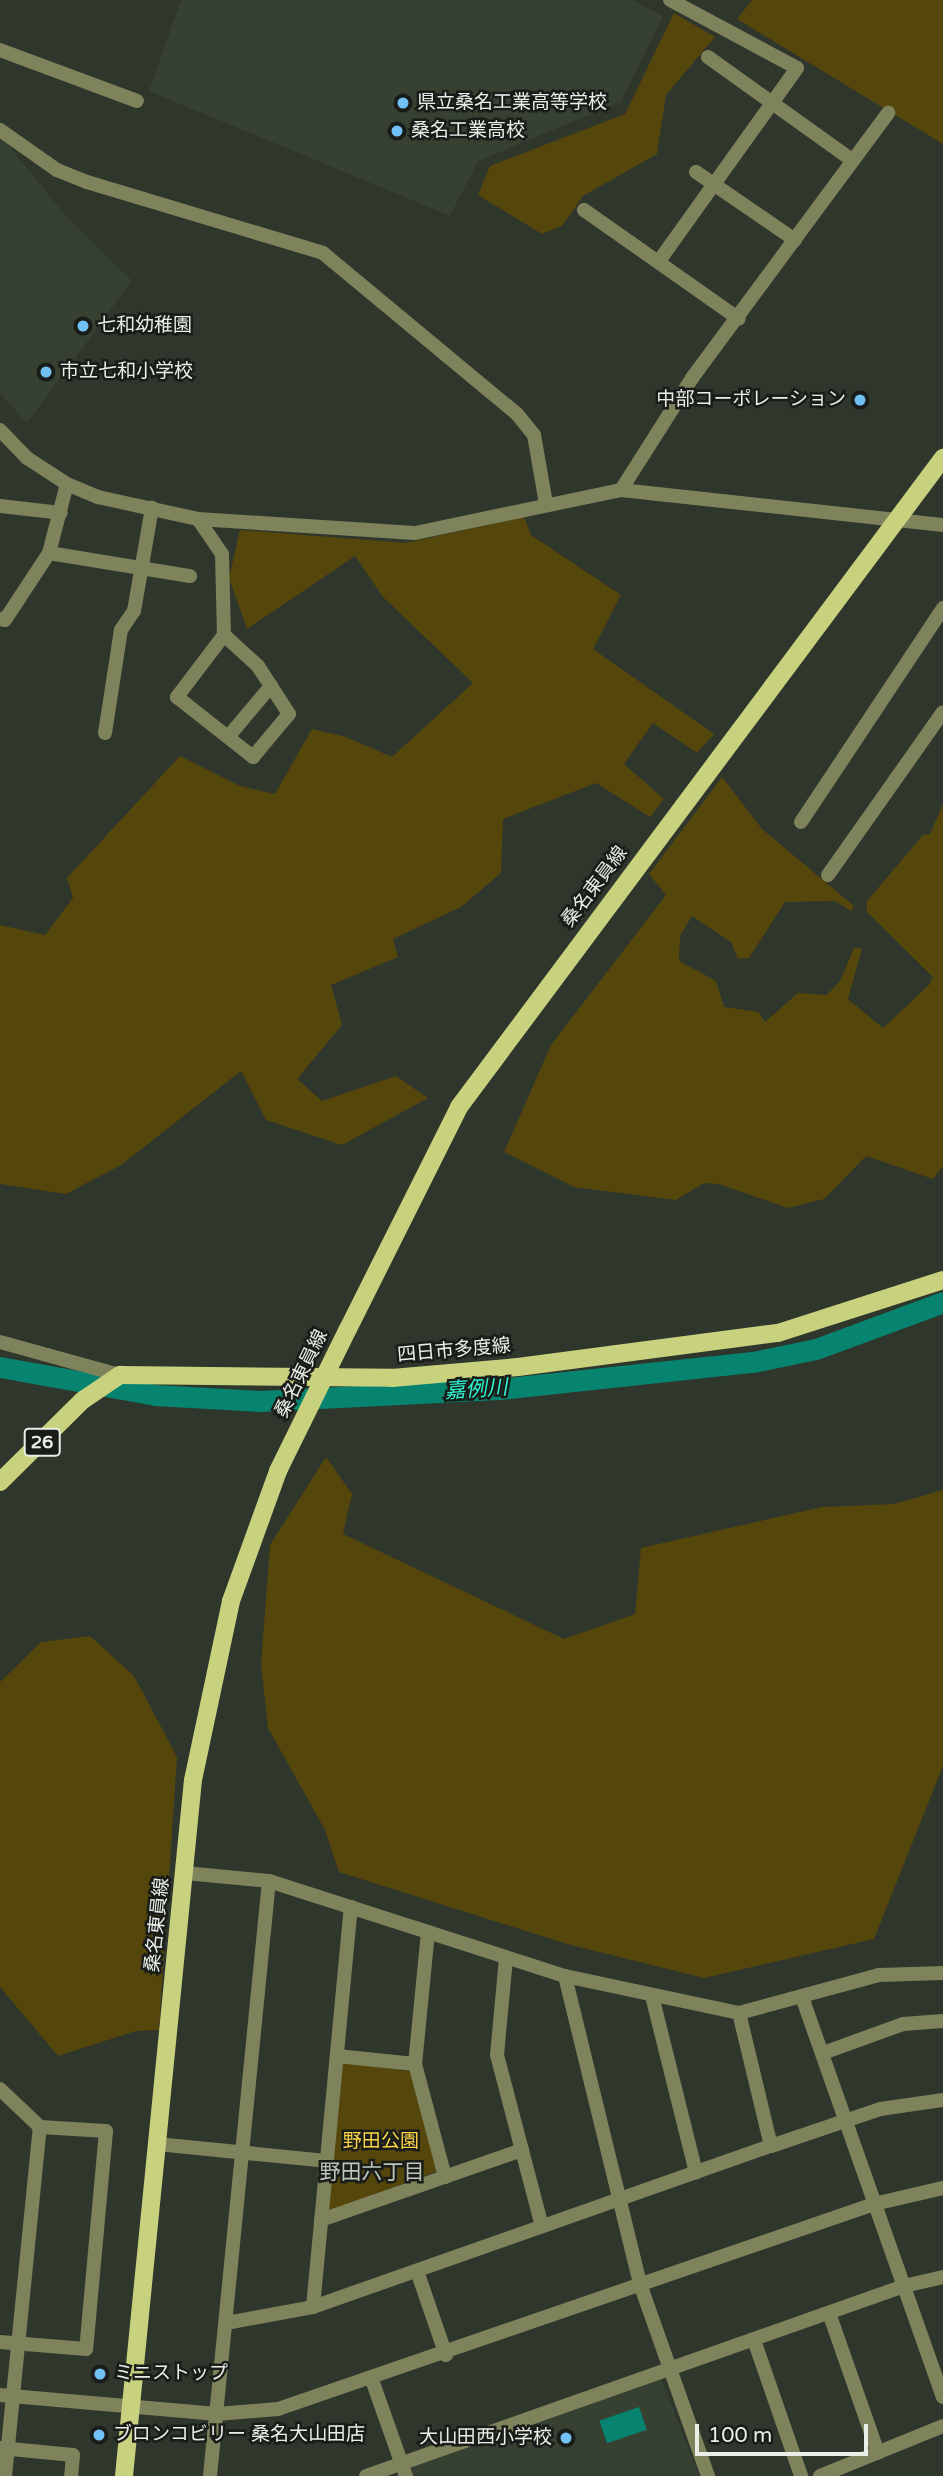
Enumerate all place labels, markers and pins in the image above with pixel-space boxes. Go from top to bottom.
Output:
place label: 県立桑名工業高等学校 [417,92,607,114]
marker: 県立桑名工業高等学校 [395,95,411,111]
place label: 桑名工業高校 [411,120,525,142]
marker: 桑名工業高校 [389,123,405,139]
place label: 七和幼稚園 [97,315,192,337]
marker: 七和幼稚園 [75,318,91,334]
place label: 市立七和小学校 [60,361,193,383]
marker: 市立七和小学校 [38,364,54,380]
place label: 中部コーポレーション [656,389,846,411]
marker: 中部コーポレーション [852,392,868,408]
place label: ミニストップ [114,2363,228,2385]
marker: ミニストップ [92,2366,108,2382]
place label: ブロンコビリー 桑名大山田店 [113,2424,365,2446]
marker: ブロンコビリー 桑名大山田店 [91,2427,107,2443]
place label: 大山田西小学校 [419,2427,552,2449]
marker: 大山田西小学校 [558,2430,574,2446]

